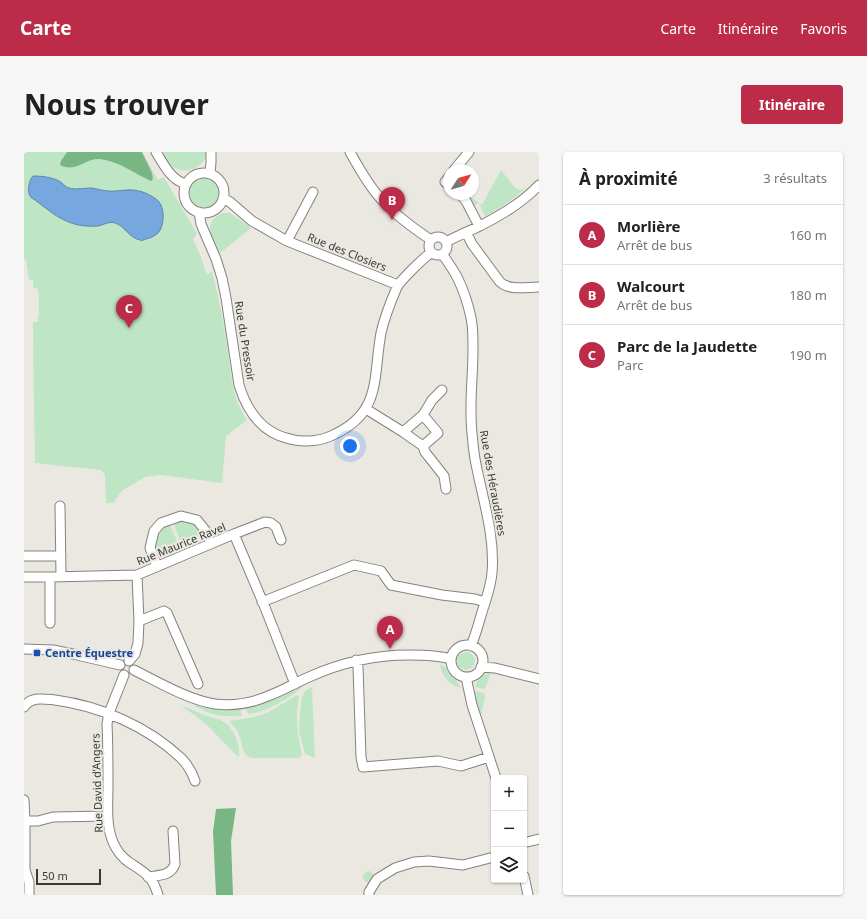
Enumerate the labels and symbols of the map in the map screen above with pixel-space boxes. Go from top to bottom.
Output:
north arrow [443,164,479,200]
pin: B [379,187,405,220]
street label: Rue des Closiers [305,229,389,274]
pin: C [116,295,142,328]
street label: Rue du Pressoir [232,300,259,382]
street label: Rue des Héraudières [477,429,510,537]
your location [340,436,360,456]
street label: Rue Maurice Ravel [134,519,228,568]
pin: A [377,616,403,649]
place label: Centre Équestre [45,645,133,660]
marker: Centre Équestre [32,648,42,658]
street label: Rue David d’Angers [87,733,106,833]
scale bar [36,867,101,886]

